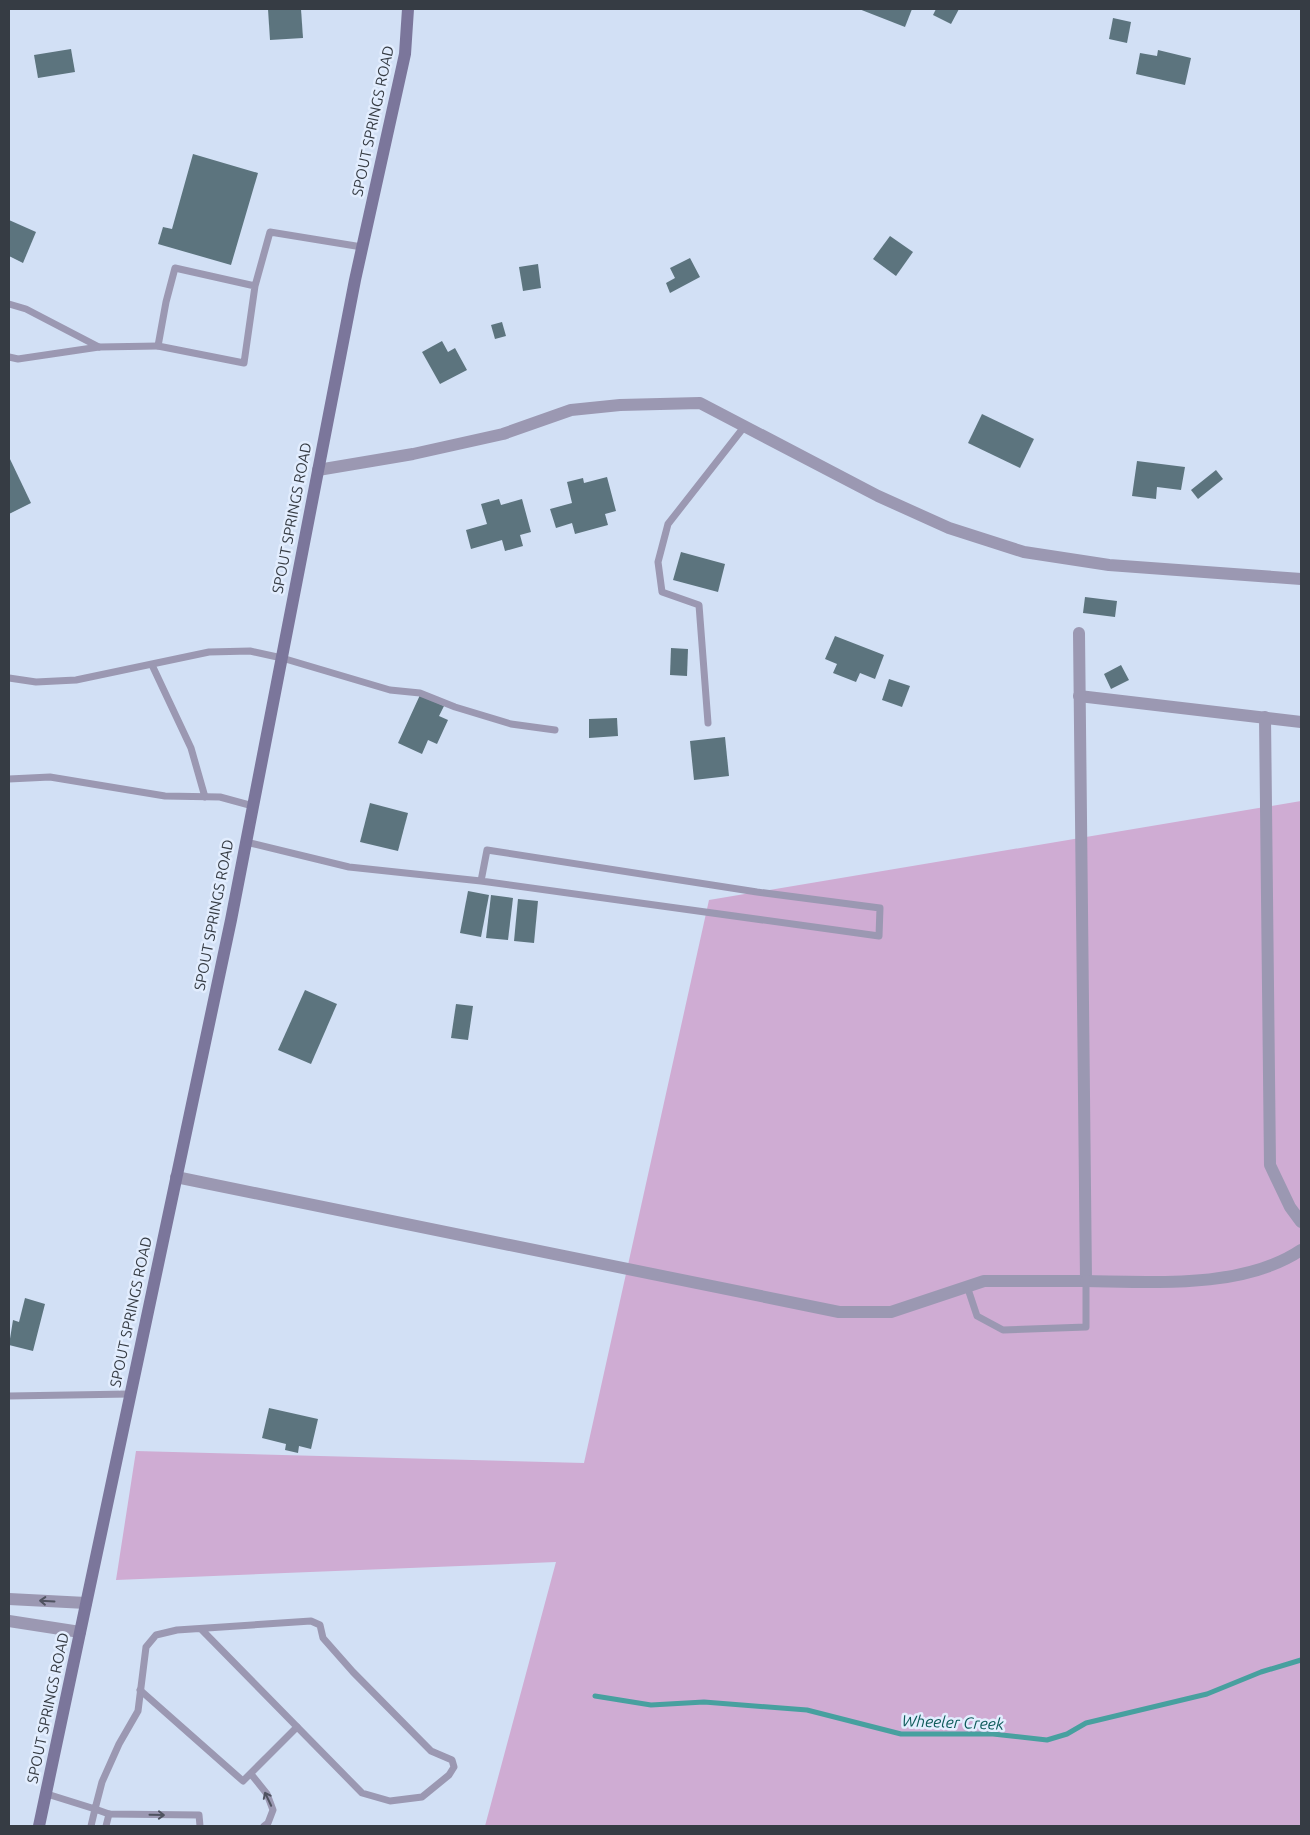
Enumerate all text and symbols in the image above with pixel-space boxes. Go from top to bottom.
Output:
street label: SPOUT SPRINGS ROAD [348,44,397,198]
street label: SPOUT SPRINGS ROAD [269,441,315,595]
street label: SPOUT SPRINGS ROAD [191,838,237,992]
street label: SPOUT SPRINGS ROAD [106,1235,155,1389]
one-way arrow [40,1596,56,1605]
street label: SPOUT SPRINGS ROAD [23,1631,72,1785]
water label: Wheeler Creek [902,1711,1005,1733]
one-way arrow [263,1792,273,1807]
one-way arrow [149,1810,165,1820]

